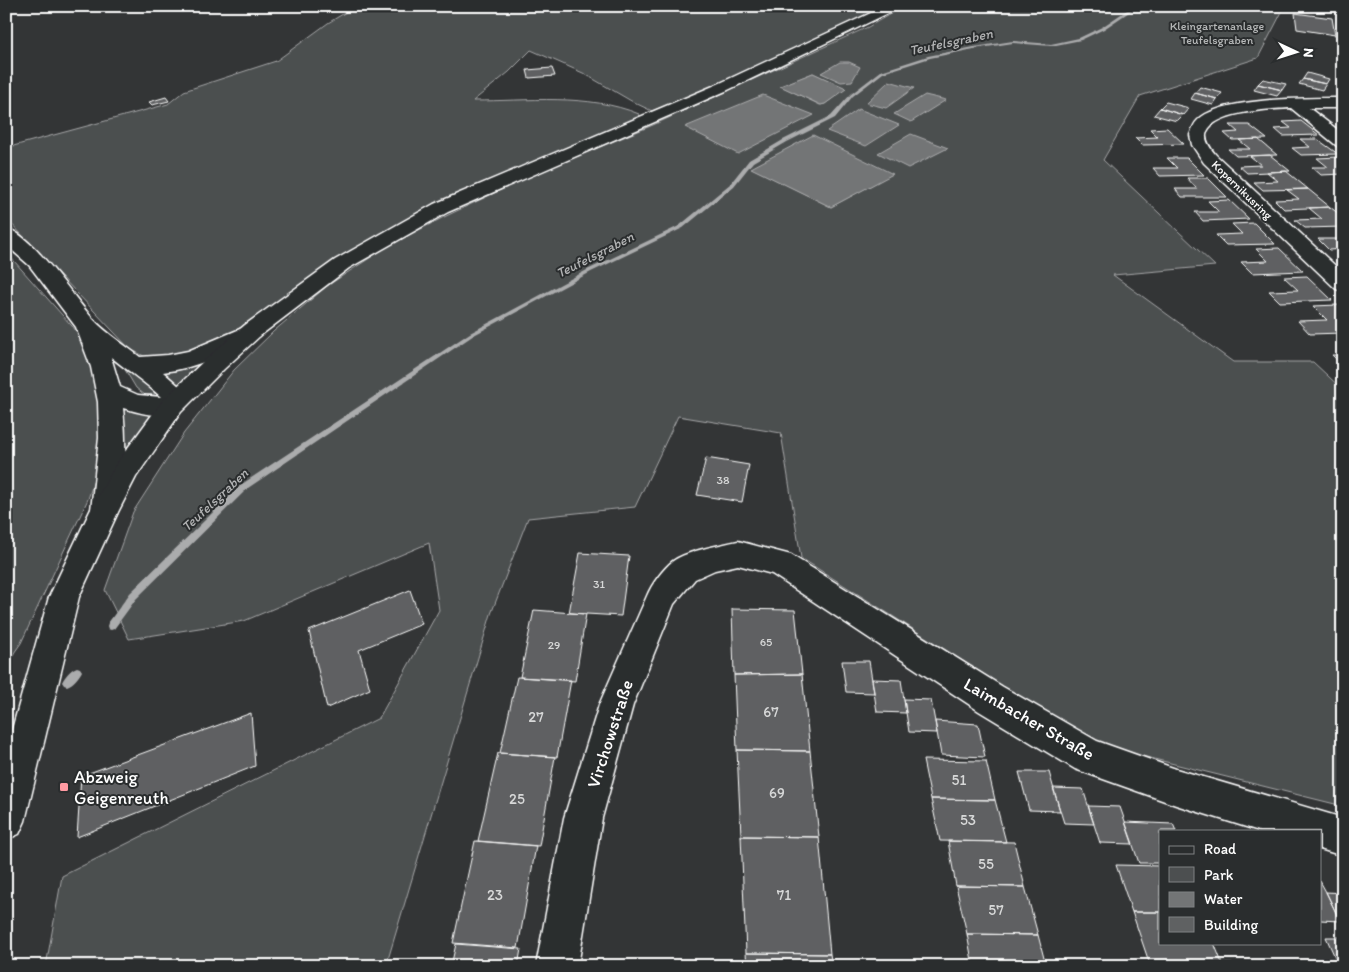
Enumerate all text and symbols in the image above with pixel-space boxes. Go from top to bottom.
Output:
park label: Kleingartenanlage Teufelsgraben [1170,19,1265,47]
water label: Teufelsgraben [908,25,994,59]
north arrow [1272,28,1322,78]
text: N [1300,48,1317,58]
street label: Kopernikusring [1209,158,1276,223]
water label: Teufelsgraben [553,228,637,282]
water label: Teufelsgraben [178,465,252,535]
house number: 38 [716,473,730,487]
house number: 31 [593,577,605,591]
house number: 65 [760,635,772,649]
house number: 29 [548,638,560,652]
street label: Laimbacher Straße [960,673,1098,765]
street label: Virchowstraße [582,677,638,791]
house number: 67 [763,703,779,721]
house number: 27 [528,708,544,726]
place label: Abzweig Geigenreuth [74,766,169,809]
house number: 51 [952,771,966,789]
marker: Abzweig Geigenreuth [58,781,70,793]
house number: 69 [769,784,785,802]
house number: 25 [509,790,525,808]
house number: 53 [960,811,976,829]
legend [1159,830,1322,944]
text: Road [1204,840,1237,858]
house number: 55 [978,855,994,873]
text: Park [1204,866,1234,884]
house number: 23 [487,886,503,904]
house number: 71 [777,886,791,904]
text: Water [1204,890,1243,908]
house number: 57 [988,901,1004,919]
text: Building [1204,916,1258,934]

